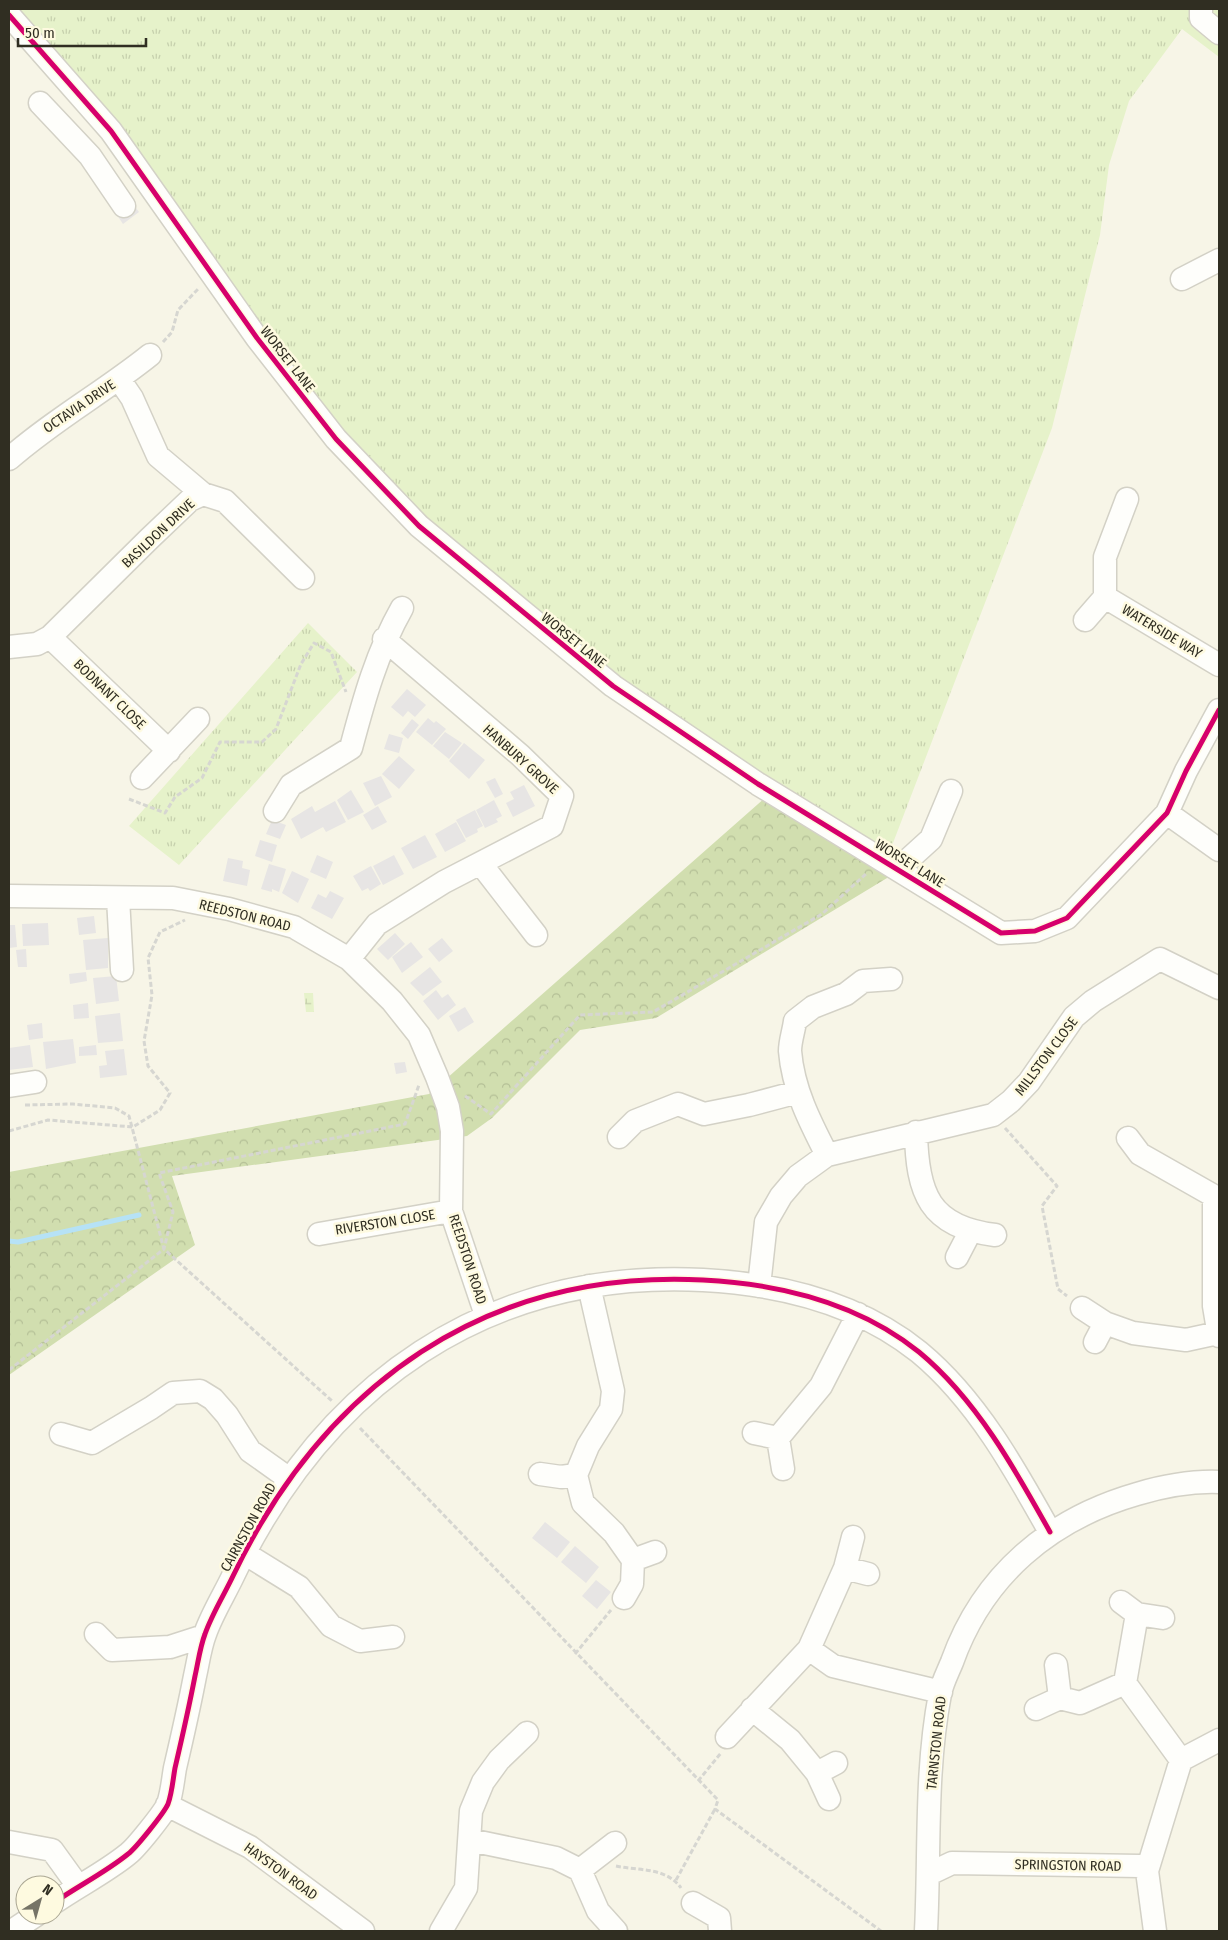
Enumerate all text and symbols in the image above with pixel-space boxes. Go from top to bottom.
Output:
scale bar [18,15,145,47]
text: 50 m [25,24,55,42]
street label: WORSET LANE [257,323,319,396]
street label: OCTAVIA DRIVE [40,376,119,437]
street label: BASILDON DRIVE [118,495,199,572]
street label: WATERSIDE WAY [1119,601,1205,662]
street label: WORSET LANE [538,609,610,672]
street label: BODNANT CLOSE [70,656,150,733]
street label: HANBURY GROVE [479,721,562,798]
street label: WORSET LANE [872,835,948,892]
street label: REEDSTON ROAD [197,896,292,935]
street label: MILLSTON CLOSE [1011,1013,1082,1099]
street label: RIVERSTON CLOSE [334,1206,437,1239]
street label: REEDSTON ROAD [445,1212,490,1306]
street label: CAIRNSTON ROAD [217,1480,280,1575]
street label: TARNSTON ROAD [923,1695,950,1791]
street label: HAYSTON ROAD [241,1839,321,1904]
street label: SPRINGSTON ROAD [1014,1856,1122,1875]
north arrow [15,1875,65,1925]
text: N [39,1881,56,1899]

